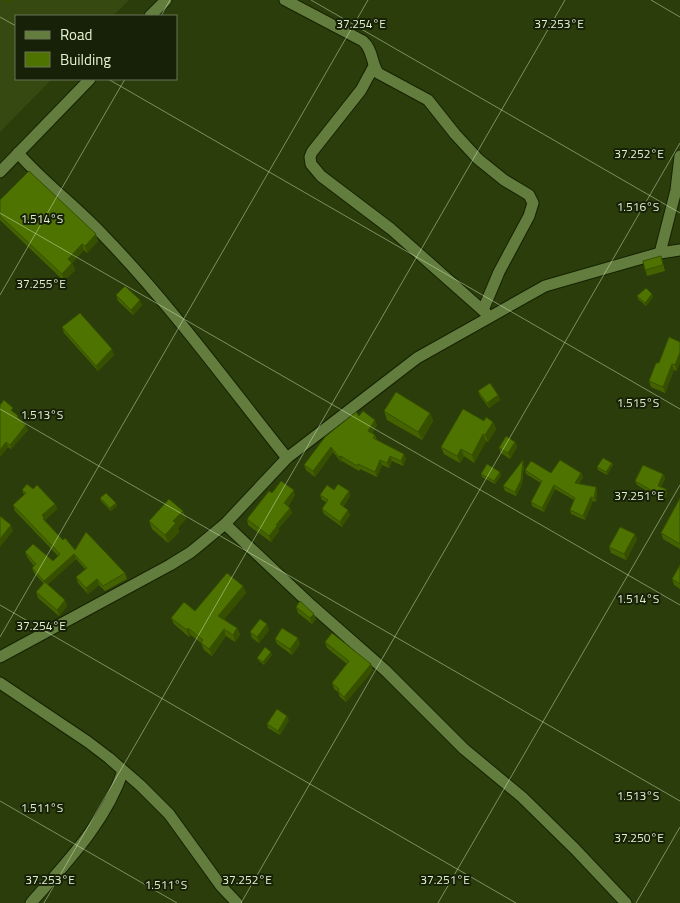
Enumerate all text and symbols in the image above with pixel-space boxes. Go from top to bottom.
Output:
text: 37.254°E [336,14,386,33]
text: 37.253°E [534,14,584,33]
legend [15,15,178,80]
text: Road [60,23,92,46]
text: Building [60,48,111,71]
text: 37.252°E [614,144,664,163]
text: 1.516°S [617,197,659,216]
text: 1.514°S [21,209,63,228]
text: 37.255°E [16,274,66,293]
text: 1.515°S [617,393,659,412]
text: 1.513°S [21,405,63,424]
text: 37.251°E [614,486,664,505]
text: 1.514°S [617,589,659,608]
text: 37.254°E [16,616,66,635]
text: 1.513°S [617,786,659,805]
text: 1.511°S [21,798,63,817]
text: 37.250°E [614,828,664,847]
text: 37.253°E [25,870,75,889]
text: 37.252°E [222,870,272,889]
text: 37.251°E [420,870,470,889]
text: 1.511°S [145,875,187,894]

